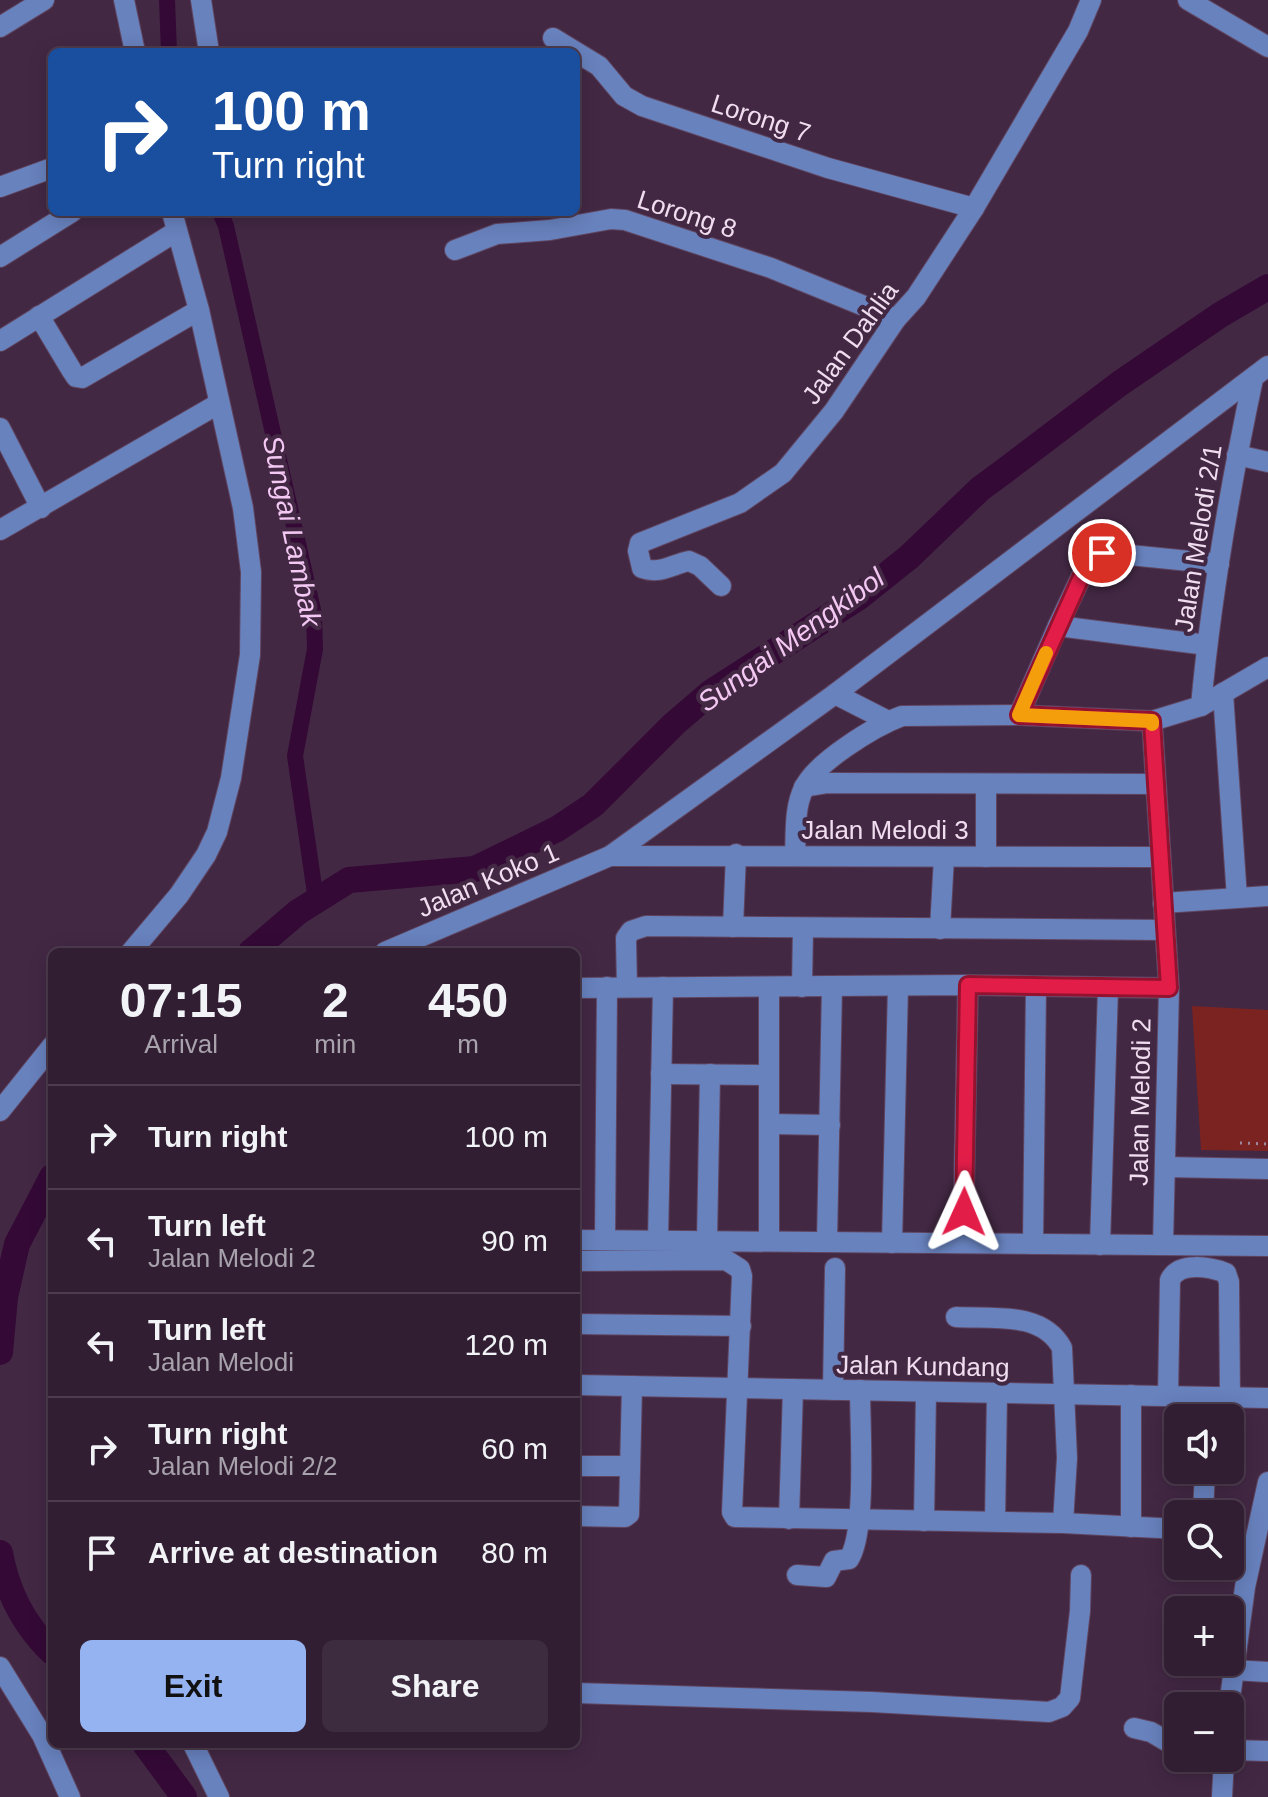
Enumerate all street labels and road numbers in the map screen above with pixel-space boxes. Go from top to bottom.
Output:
street label: Lorong 7 [708,88,814,148]
street label: Lorong 8 [634,184,740,244]
street label: Jalan Dahlia [796,276,905,410]
street label: Jalan Melodi 2/1 [1168,442,1228,634]
street label: Jalan Melodi 3 [801,815,969,845]
street label: Jalan Koko 1 [413,837,563,923]
street label: Jalan Melodi 2 [1124,1018,1156,1186]
street label: Jalan Kundang [836,1349,1010,1383]

